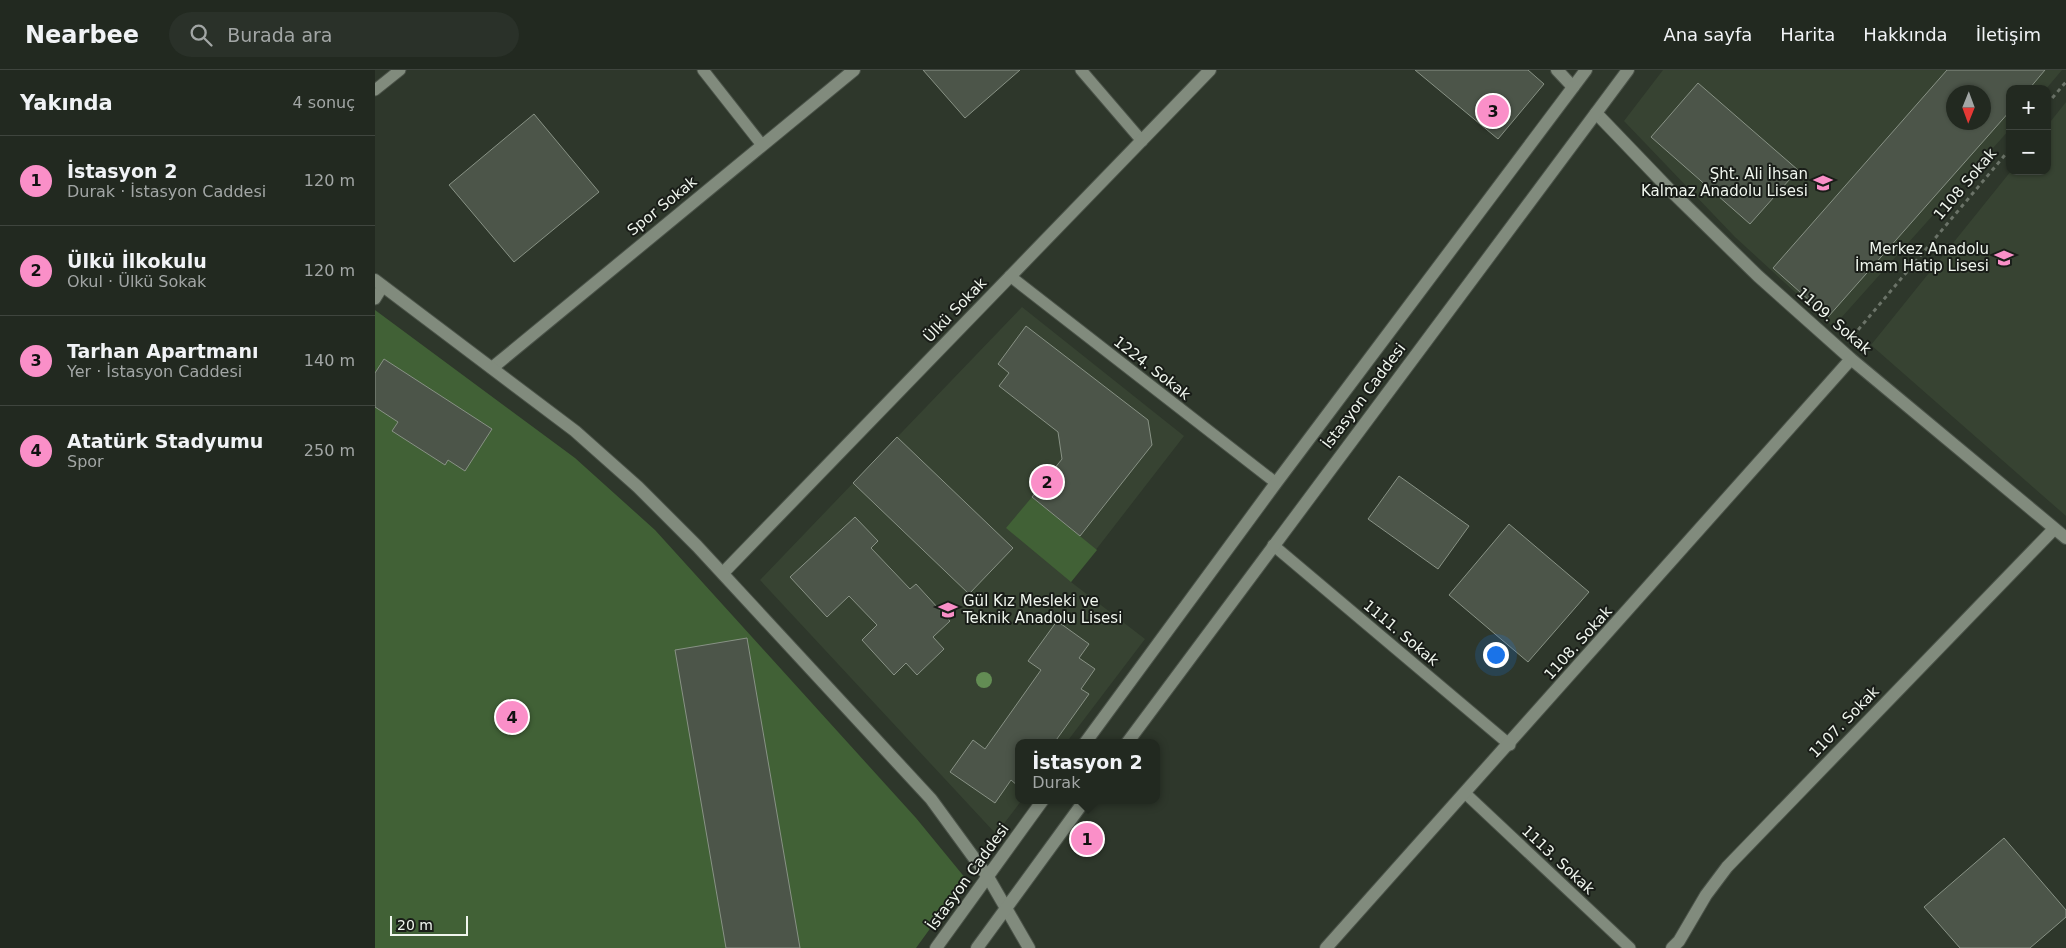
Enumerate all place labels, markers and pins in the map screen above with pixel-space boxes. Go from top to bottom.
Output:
pin: 3 [1477,92,1509,130]
place label: Şht. Ali İhsan Kalmaz Anadolu Lisesi [1641,164,1808,200]
school or university icon: Şht. Ali İhsan Kalmaz Anadolu Lisesi [1812,172,1834,194]
place label: Merkez Anadolu İmam Hatip Lisesi [1855,240,1989,275]
school or university icon: Merkez Anadolu İmam Hatip Lisesi [1993,247,2015,269]
pin: 2 [1031,463,1063,501]
place label: Gül Kız Mesleki ve Teknik Anadolu Lisesi [962,592,1122,627]
school or university icon: Gül Kız Mesleki ve Teknik Anadolu Lisesi [937,599,959,621]
pin: 4 [496,698,528,736]
pin: 1 [1071,820,1103,858]

